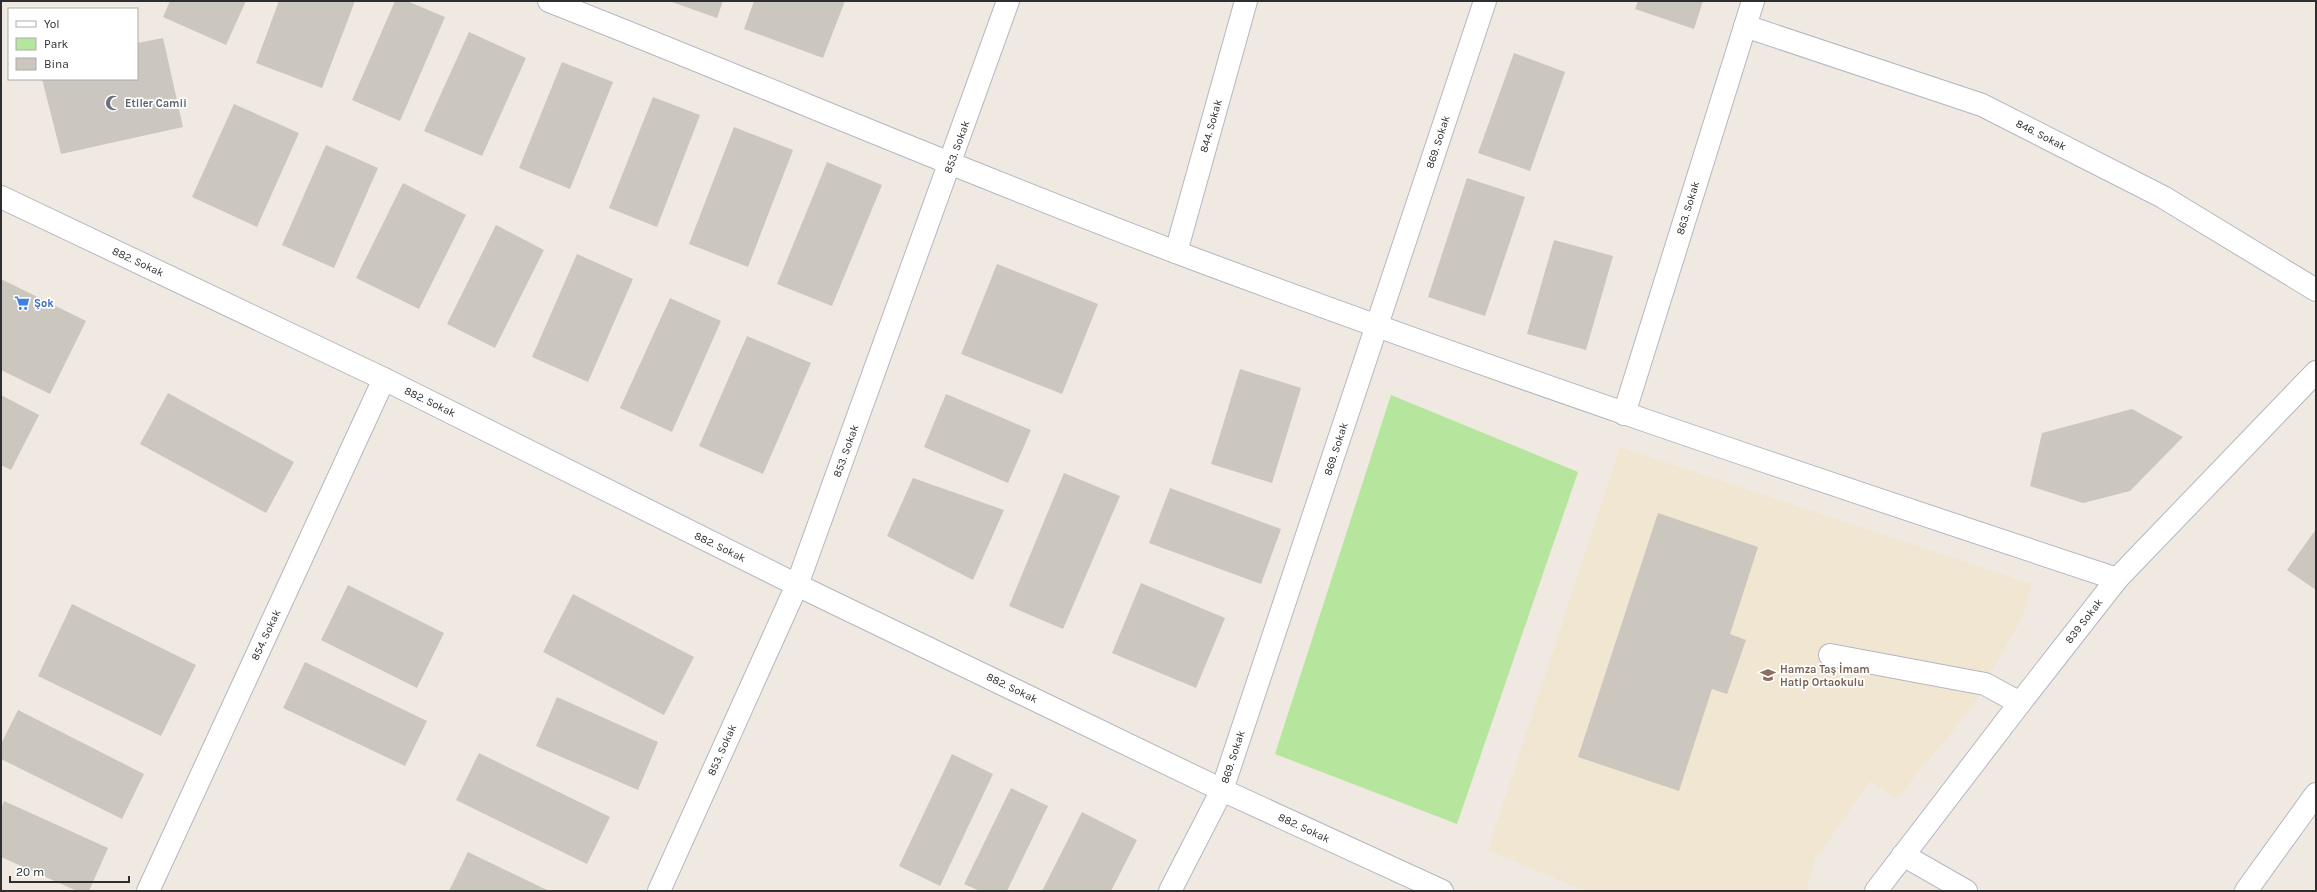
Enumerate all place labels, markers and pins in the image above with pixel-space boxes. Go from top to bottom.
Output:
mosque icon: Etiler Camii [104,94,122,112]
place label: Etiler Camii [125,97,187,110]
supermarket icon: Şok [13,294,31,312]
place label: Şok [34,297,54,310]
place label: Hamza Taş İmam Hatip Ortaokulu [1780,662,1870,689]
school or university icon: Hamza Taş İmam Hatip Ortaokulu [1759,666,1777,684]

